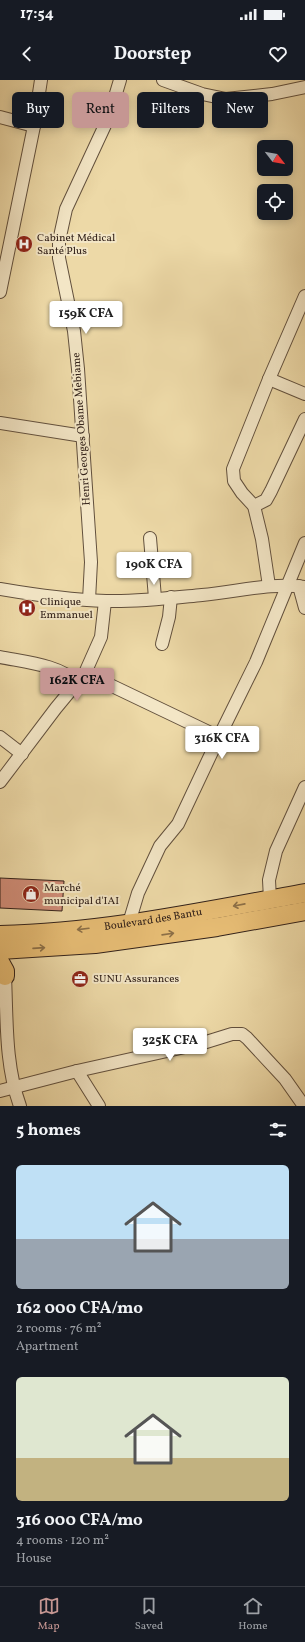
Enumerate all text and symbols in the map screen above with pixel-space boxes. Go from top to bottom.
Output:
text: 17:54 [20,4,54,25]
text: Doorstep [114,42,191,67]
icon: back [16,43,38,65]
icon: heart [267,43,289,65]
chip: Buy [12,92,64,128]
chip: Rent [72,92,129,128]
chip: Filters [137,92,204,128]
chip: New [212,92,268,128]
north arrow [257,140,293,176]
map controls [257,140,293,220]
button: locate [257,184,293,220]
place label: Cabinet Médical Santé Plus [37,231,115,259]
hospital icon: Cabinet Médical Santé Plus [14,234,34,254]
pin: 159K CFA [45,301,127,335]
text: 159K CFA [58,305,114,323]
street label: Henri Georges Obame Mebiame [69,352,95,506]
pin: 190K CFA [113,552,195,586]
text: 190K CFA [125,556,183,574]
place label: Clinique Emmanuel [40,595,93,623]
hospital icon: Clinique Emmanuel [17,598,37,618]
pin: 162K CFA [36,668,118,702]
text: 162K CFA [49,672,105,690]
pin: 316K CFA [181,726,263,760]
text: 316K CFA [194,730,250,748]
place label: Marché municipal d'IAI [44,881,119,909]
shop icon: Marché municipal d'IAI [21,884,41,904]
one-way arrow [233,902,246,910]
street label: Boulevard des Bantu [103,904,203,934]
one-way arrow [77,925,90,933]
one-way arrow [161,930,174,938]
one-way arrow [32,945,45,952]
office icon: SUNU Assurances [70,969,90,989]
place label: SUNU Assurances [93,972,179,987]
pin: 325K CFA [129,1028,211,1062]
text: 325K CFA [142,1032,198,1050]
text: 5 homes [16,1119,81,1142]
icon: filters [267,1119,289,1141]
icon: home [117,1191,189,1263]
text: 162 000 CFA/mo [16,1297,143,1320]
text: 2 rooms · 76 m² [16,1320,101,1338]
text: Apartment [16,1338,79,1356]
icon: home [117,1403,189,1475]
text: 316 000 CFA/mo [16,1509,143,1532]
text: 4 rooms · 120 m² [16,1532,109,1550]
text: House [16,1550,52,1568]
tab: Map [38,1595,60,1634]
tab: Saved [135,1595,163,1634]
tab: Home [238,1595,267,1634]

